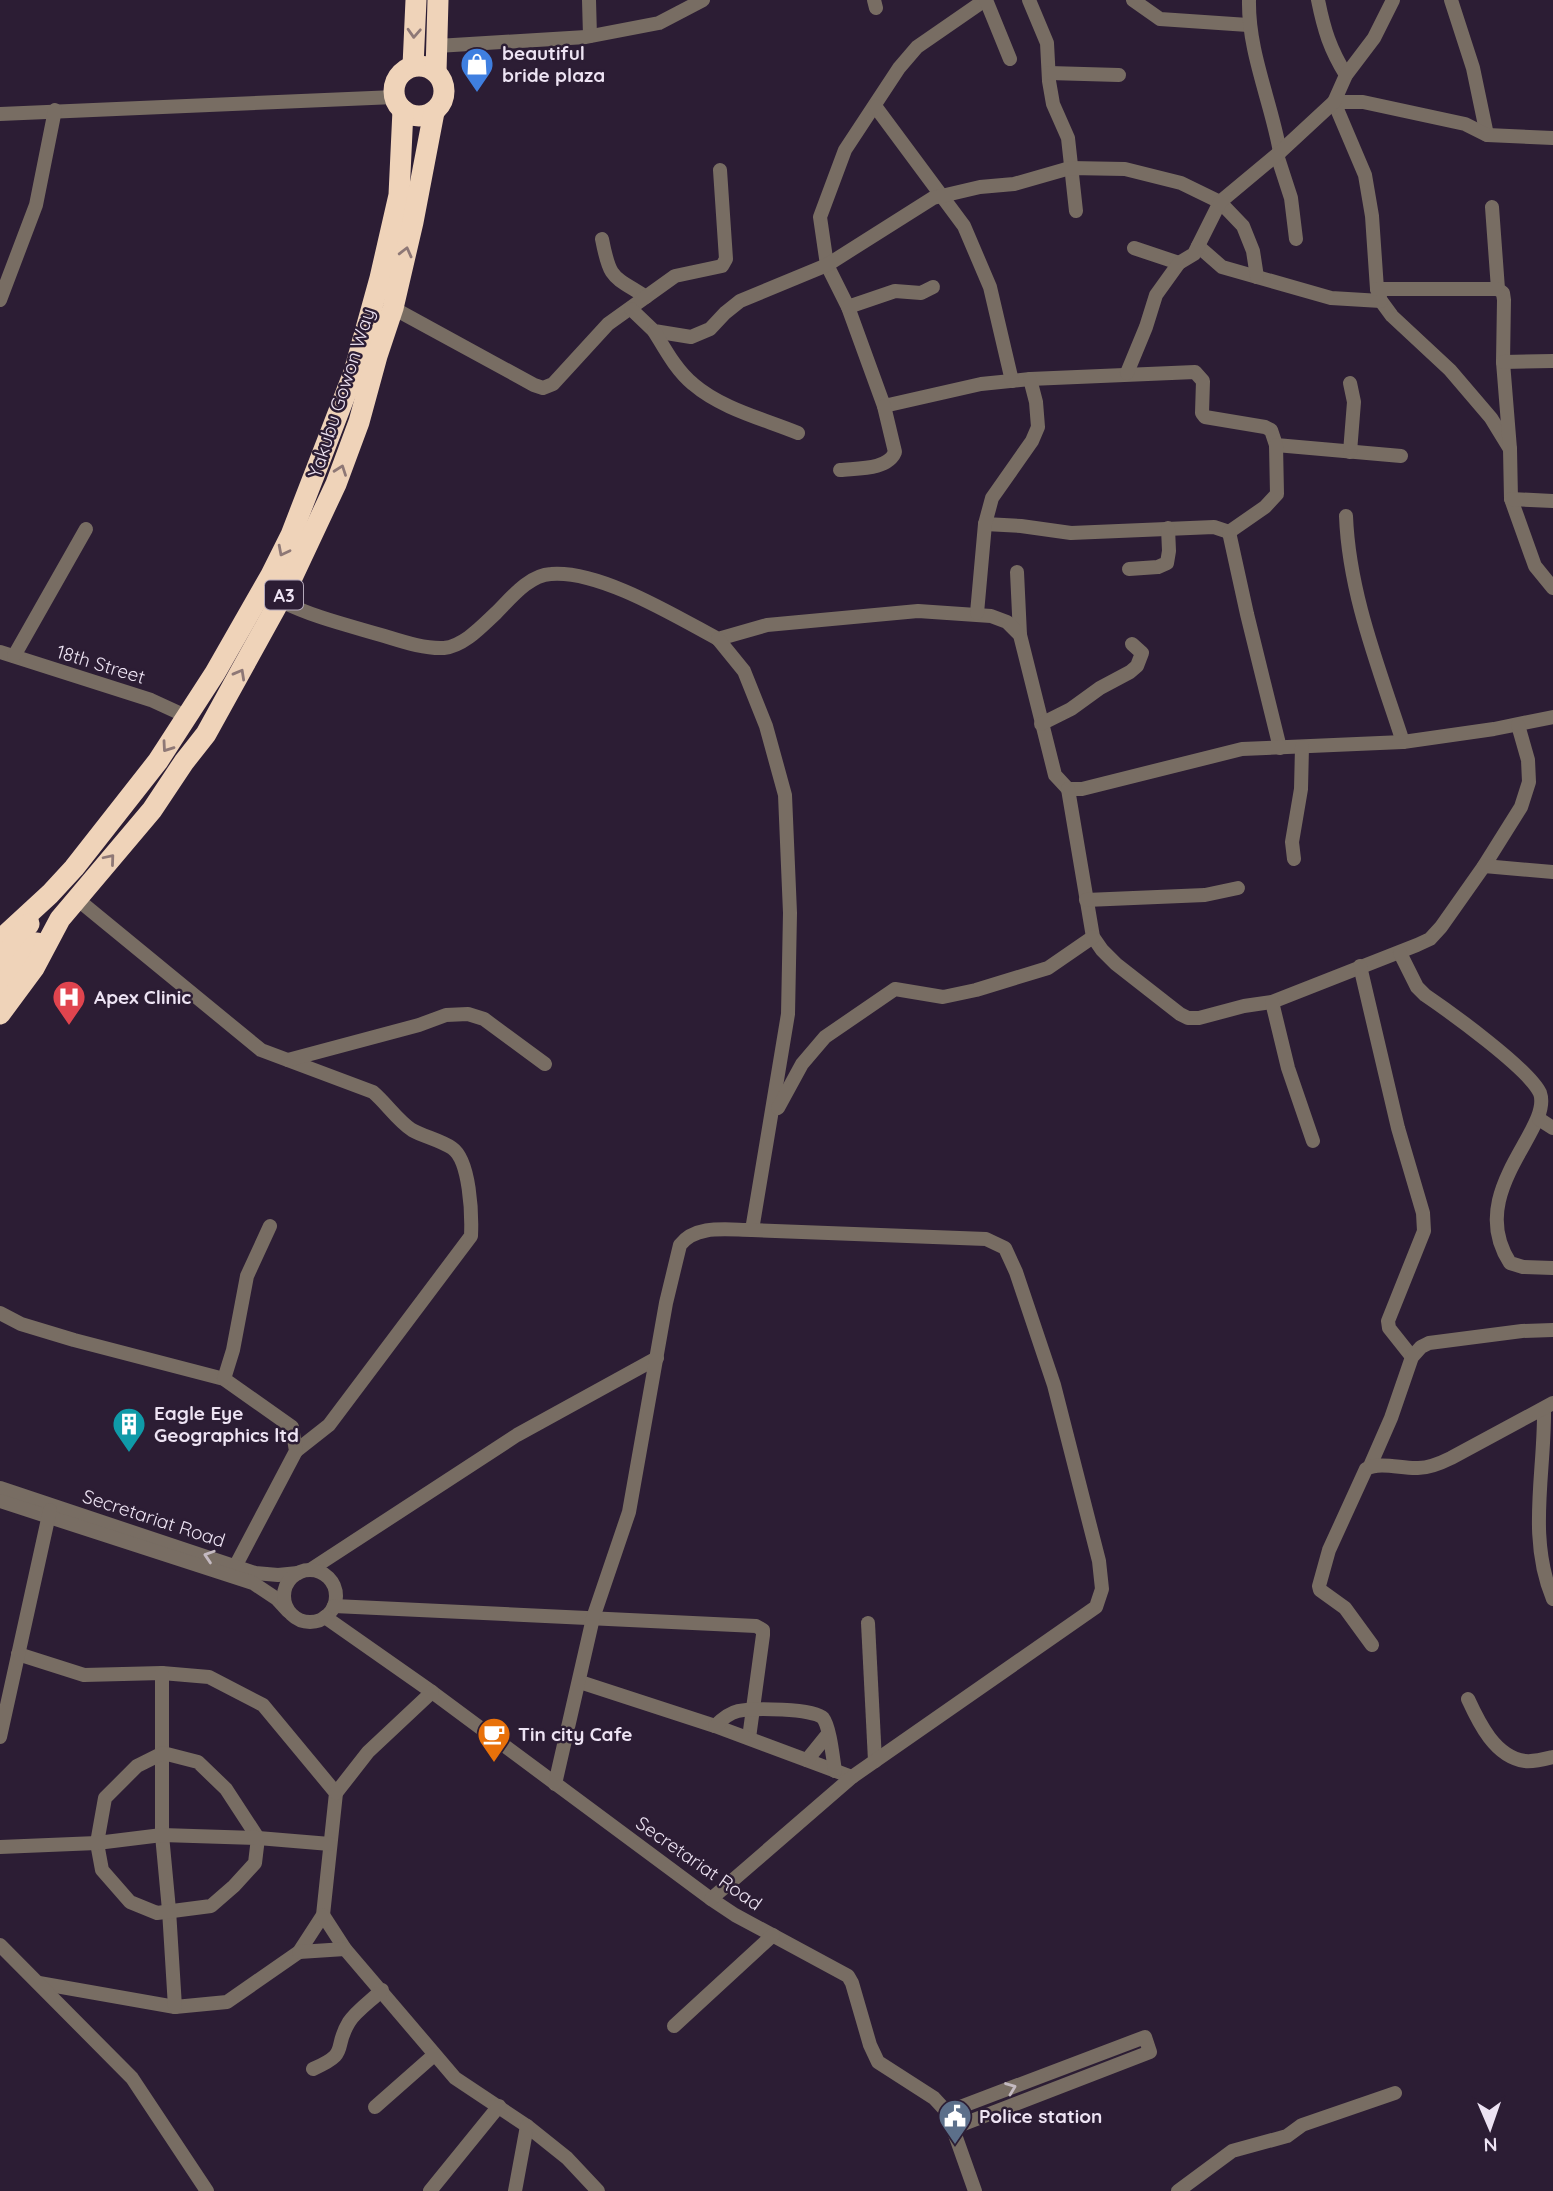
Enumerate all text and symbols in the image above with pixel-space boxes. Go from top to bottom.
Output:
one-way arrow [407,28,422,39]
place label: beautiful bride plaza [502,41,605,87]
shop icon: beautiful bride plaza [458,45,496,94]
one-way arrow [397,246,412,258]
street label: Yakubu Gowon Way [302,305,380,481]
one-way arrow [333,464,347,476]
one-way arrow [277,544,291,556]
road number: A3 [265,580,303,610]
street label: 18th Street [54,639,148,689]
one-way arrow [232,668,245,681]
one-way arrow [163,739,176,752]
one-way arrow [102,855,114,868]
hospital icon: Apex Clinic [50,978,88,1027]
place label: Apex Clinic [94,985,191,1009]
place label: Eagle Eye Geographics ltd [154,1401,299,1447]
building icon: Eagle Eye Geographics ltd [110,1405,148,1454]
street label: Secretariat Road [80,1484,228,1552]
one-way arrow [203,1549,215,1564]
cafe icon: Tin city Cafe [475,1715,513,1764]
place label: Tin city Cafe [518,1722,632,1746]
street label: Secretariat Road [631,1811,767,1915]
one-way arrow [1005,2082,1017,2096]
north arrow [1455,2093,1525,2163]
public building icon: Police station [936,2097,974,2146]
place label: Police station [979,2104,1102,2128]
text: N [1483,2133,1498,2157]

